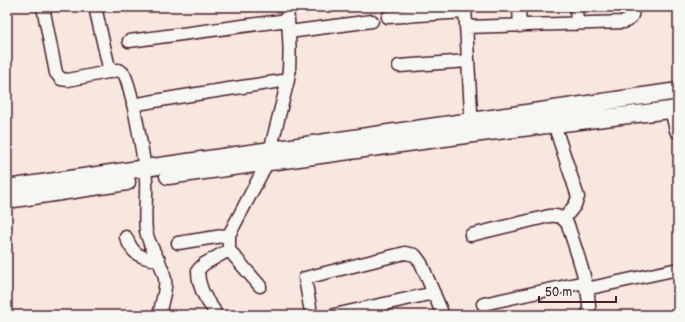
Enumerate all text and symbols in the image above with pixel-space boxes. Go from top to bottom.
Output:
scale bar [539,278,616,304]
text: 50 m [545,285,572,300]

